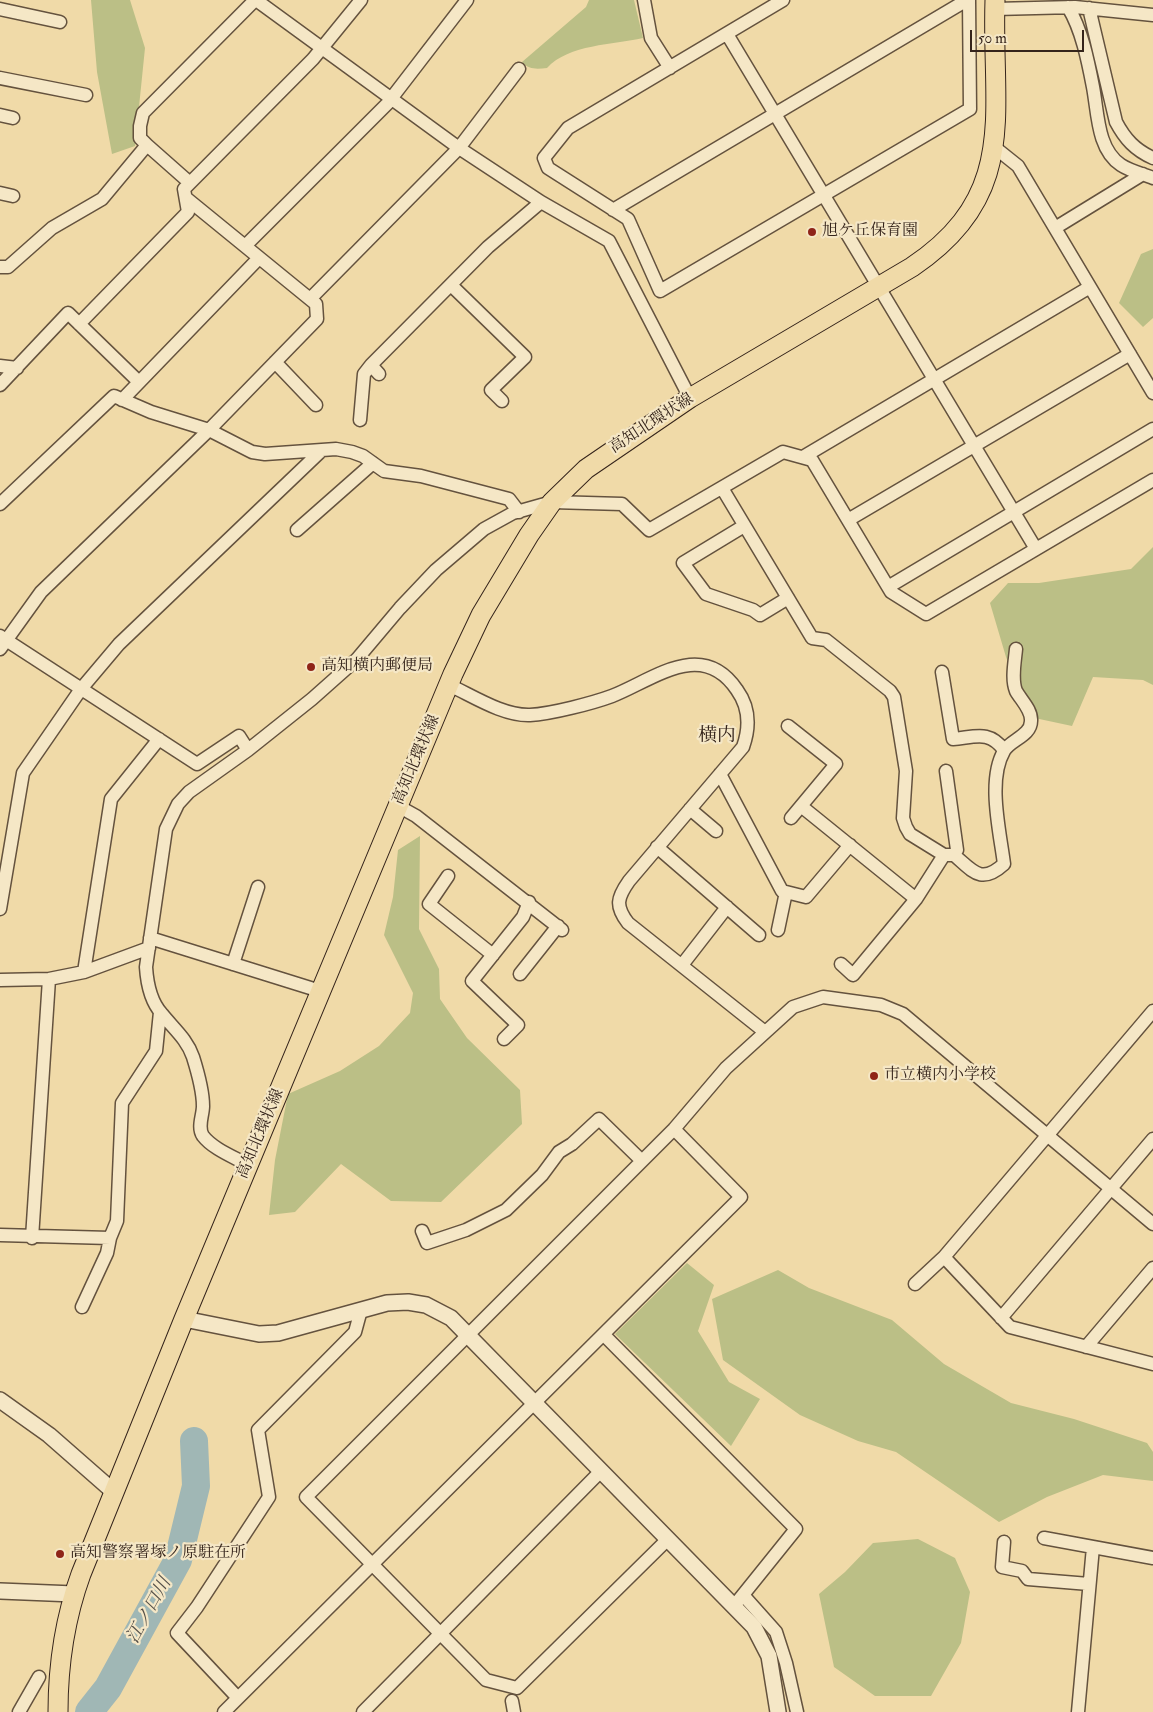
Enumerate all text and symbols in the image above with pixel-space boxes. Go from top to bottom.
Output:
scale bar [973,20,1087,52]
text: 50 m [978,29,1007,48]
place label: 旭ケ丘保育園 [822,222,918,242]
marker: 旭ケ丘保育園 [806,226,818,238]
street label: 高知北環状線 [607,390,697,458]
place label: 高知横内郵便局 [321,657,433,677]
marker: 高知横内郵便局 [305,661,317,673]
street label: 高知北環状線 [389,712,445,808]
district label: 横内 [698,726,736,748]
place label: 市立横内小学校 [884,1066,996,1086]
marker: 市立横内小学校 [868,1070,880,1082]
street label: 高知北環状線 [233,1086,289,1182]
place label: 高知警察署塚ノ原駐在所 [70,1544,246,1564]
marker: 高知警察署塚ノ原駐在所 [54,1548,66,1560]
water label: 江ノ口川 [123,1574,177,1648]

